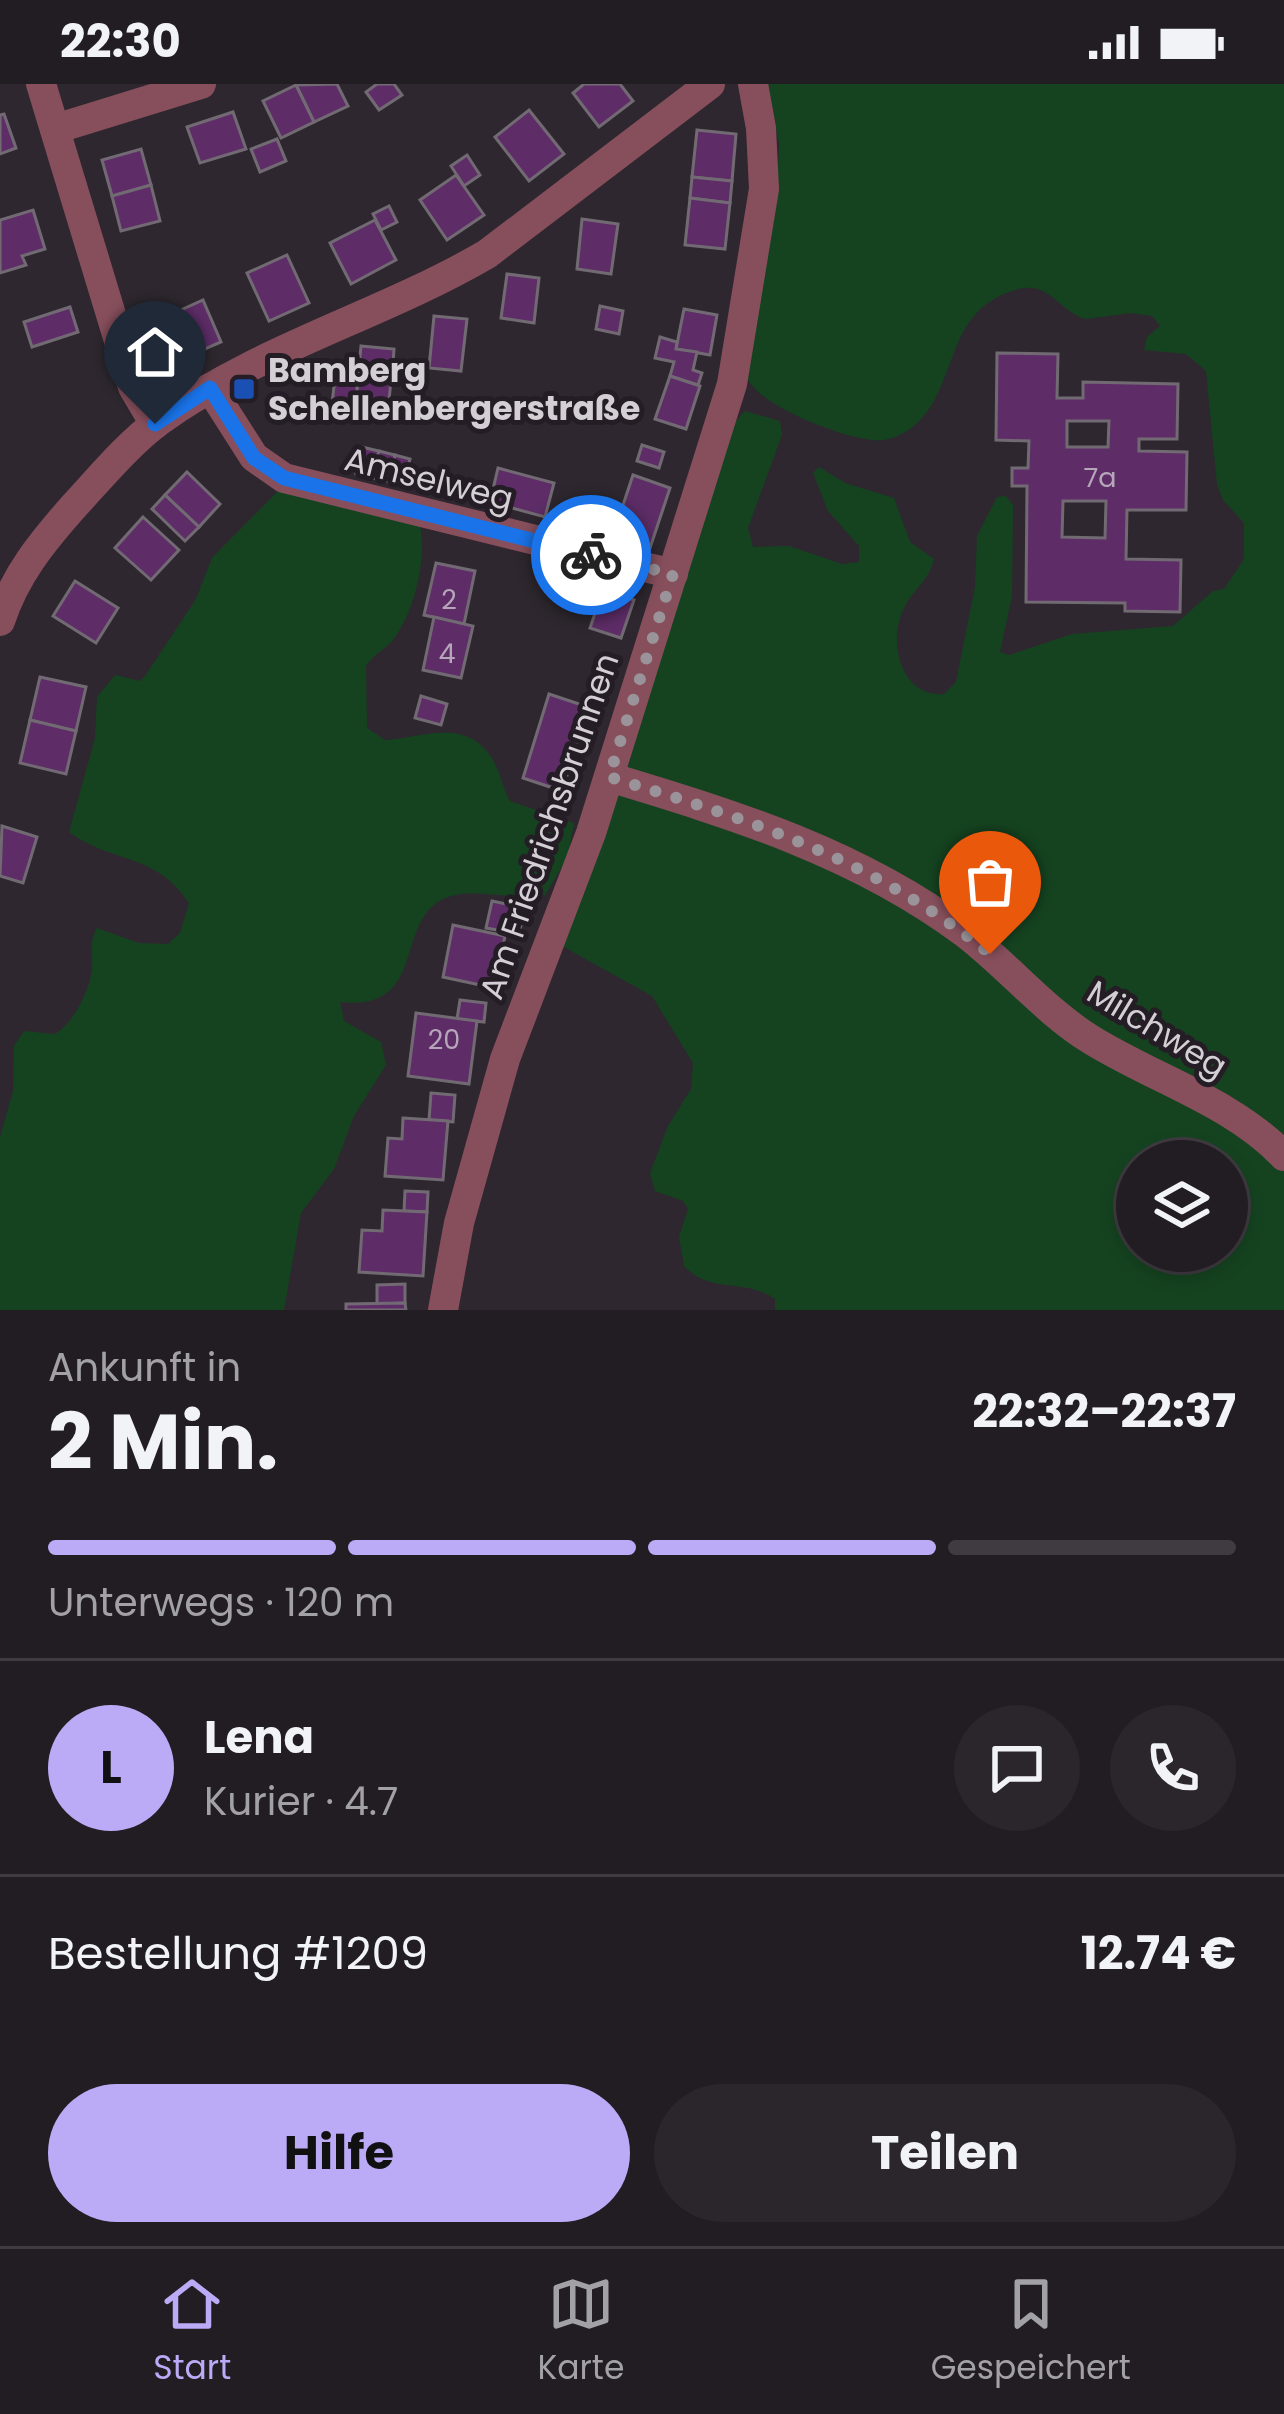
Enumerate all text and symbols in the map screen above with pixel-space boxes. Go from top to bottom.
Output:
text: 22:30 [60,10,181,73]
pin [104,301,206,424]
icon: home [122,319,188,385]
place label: Bamberg Schellenbergerstraße [268,347,640,432]
marker: Bamberg Schellenbergerstraße [231,376,257,402]
street label: Amselweg [340,435,518,523]
house number: 7a [1084,459,1117,496]
courier [531,495,651,615]
icon: bike [558,522,624,588]
house number: 2 [441,581,457,618]
house number: 4 [439,635,456,672]
street label: Am Friedrichsbrunnen [468,647,630,1005]
pin [939,831,1041,954]
icon: bag [957,849,1023,915]
street label: Milchweg [1078,969,1236,1089]
house number: 20 [428,1021,460,1058]
map controls [1116,1140,1248,1272]
button: layers [1116,1140,1248,1272]
text: Ankunft in [48,1340,241,1395]
text: 22:32–22:37 [972,1380,1236,1443]
text: 2 Min. [48,1387,278,1496]
text: Unterwegs · 120 m [48,1575,394,1630]
button: chat [954,1705,1080,1831]
button: phone [1110,1705,1236,1831]
text: Lena [204,1706,314,1769]
text: L [100,1736,122,1799]
text: Kurier · 4.7 [204,1774,398,1829]
text: Bestellung #1209 [48,1922,428,1985]
text: 12.74 € [1081,1922,1236,1985]
button: Hilfe [48,2084,630,2222]
button: Teilen [654,2084,1236,2222]
tab: Start [153,2271,231,2393]
tab: Karte [537,2271,624,2393]
tab: Gespeichert [931,2271,1131,2393]

